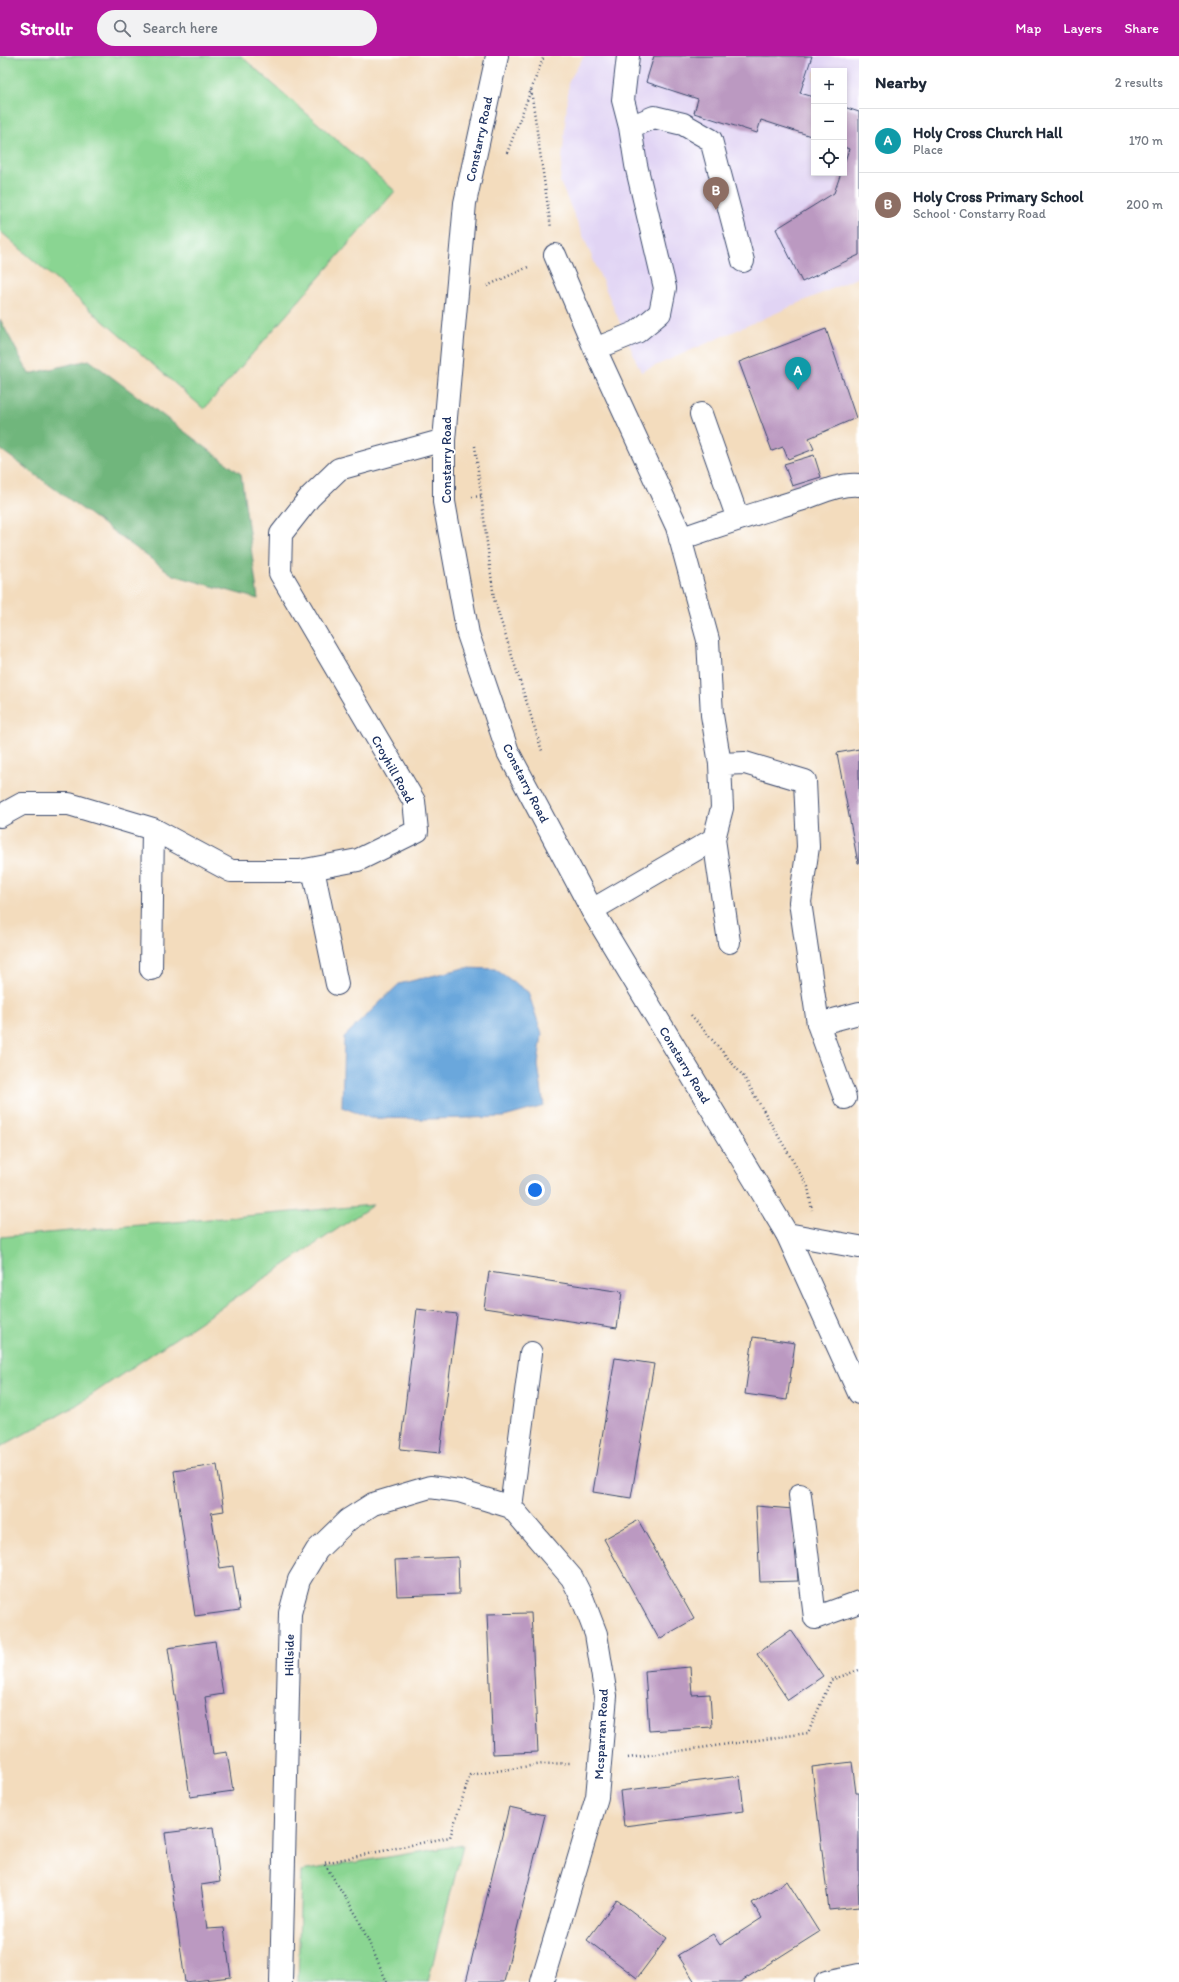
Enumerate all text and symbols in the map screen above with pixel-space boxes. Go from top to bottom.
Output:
search box [97,10,377,46]
text: Strollr [20,17,73,40]
icon: search [111,17,133,39]
text: Search here [143,19,218,37]
text: Map [1016,20,1041,37]
text: Layers [1063,20,1102,37]
text: Share [1124,20,1159,37]
map controls [811,68,847,176]
button: + [811,68,847,104]
text: Nearby [875,72,927,92]
text: 2 results [1115,75,1163,90]
street label: Constarry Road [463,95,495,183]
button: − [811,104,847,140]
text: Holy Cross Church Hall [913,124,1062,142]
text: A [884,133,892,148]
text: 170 m [1129,133,1163,148]
button: locate [811,140,847,176]
text: Place [913,142,943,157]
pin: B [703,177,729,210]
text: Holy Cross Primary School [913,188,1083,206]
text: B [884,197,892,212]
text: 200 m [1126,197,1163,212]
text: School · Constarry Road [913,206,1046,221]
pin: A [785,357,811,390]
street label: Constarry Road [439,417,454,503]
street label: Croyhill Road [368,733,418,805]
street label: Constarry Road [500,741,552,825]
street label: Constarry Road [656,1024,714,1106]
your location [525,1180,545,1200]
street label: Hillside [281,1634,297,1676]
street label: Mcsparran Road [591,1688,611,1780]

